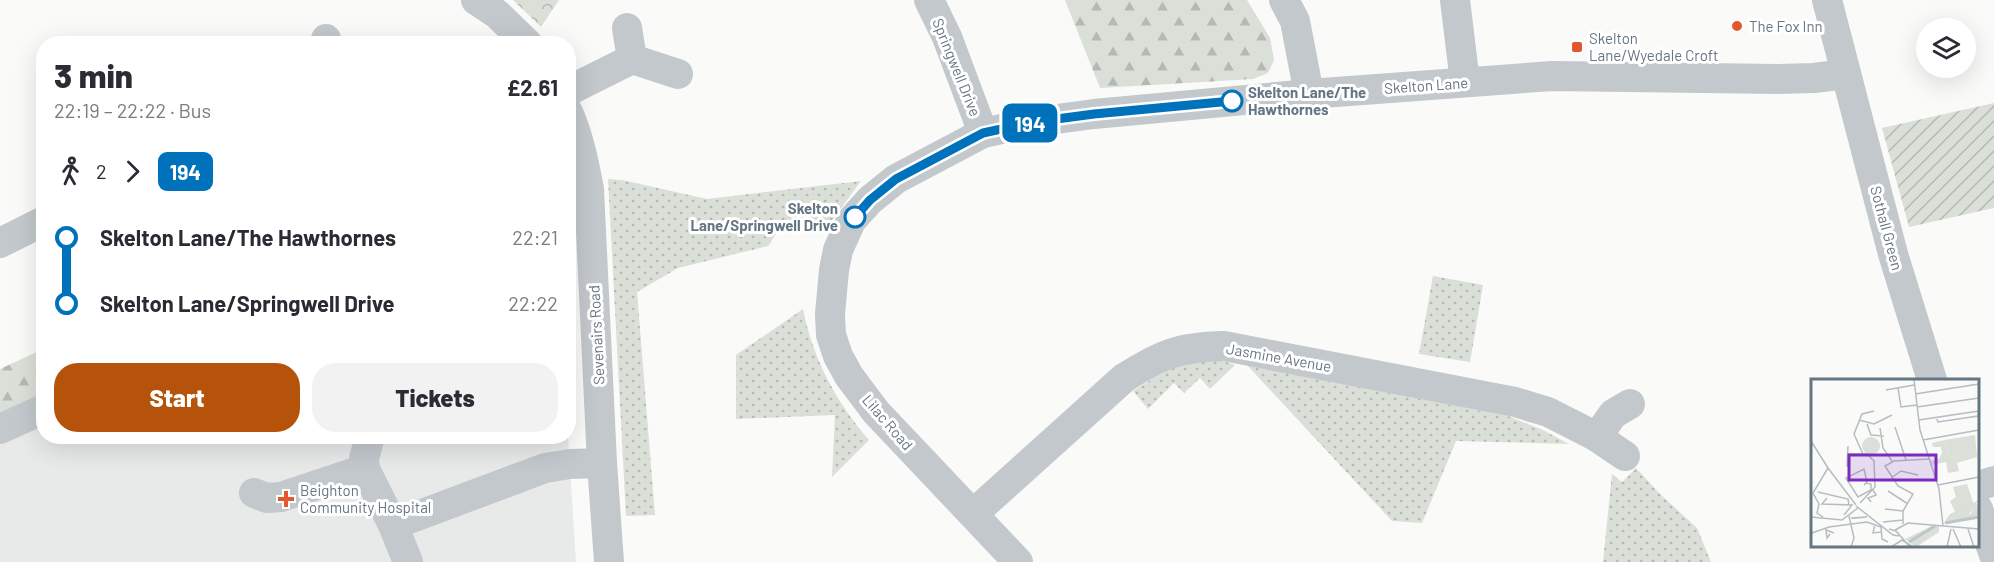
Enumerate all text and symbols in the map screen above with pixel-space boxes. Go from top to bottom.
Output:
street label: Springwell Drive [929,15,985,119]
place label: The Fox Inn [1749,17,1823,35]
map controls [1916,18,1976,78]
button: layers [1916,18,1976,78]
marker: The Fox Inn [1730,19,1744,33]
place label: Skelton Lane/Wyedale Croft [1589,29,1719,64]
marker: Skelton Lane/Wyedale Croft [1570,40,1584,54]
text: 3 min [54,55,133,95]
street label: Skelton Lane [1383,73,1469,97]
text: £2.61 [507,74,558,100]
place label: Skelton Lane/The Hawthornes [1248,83,1366,118]
marker: Skelton Lane/The Hawthornes [1221,90,1243,112]
text: 22:19 – 22:22 · Bus [54,98,211,122]
line badge: 194 [996,104,1064,142]
text: 194 [1014,111,1046,136]
icon: walk [54,155,87,188]
icon: forward [116,155,149,188]
text: 2 [96,159,107,183]
text: 194 [170,159,201,184]
street label: Sothall Green [1867,184,1907,272]
place label: Skelton Lane/Springwell Drive [690,199,838,234]
marker: Skelton Lane/Springwell Drive [844,206,866,228]
text: Skelton Lane/The Hawthornes [100,224,396,250]
text: 22:21 [512,225,558,249]
street label: Sevenairs Road [584,285,608,385]
text: Skelton Lane/Springwell Drive [100,290,395,316]
text: 22:22 [508,291,558,315]
street label: Jasmine Avenue [1225,339,1333,375]
button: Start [54,363,300,432]
button: Tickets [312,363,558,432]
inset map [1811,379,1979,547]
street label: Lilac Road [859,391,917,453]
place label: Beighton Community Hospital [300,481,431,516]
marker: Beighton Community Hospital [277,490,295,508]

